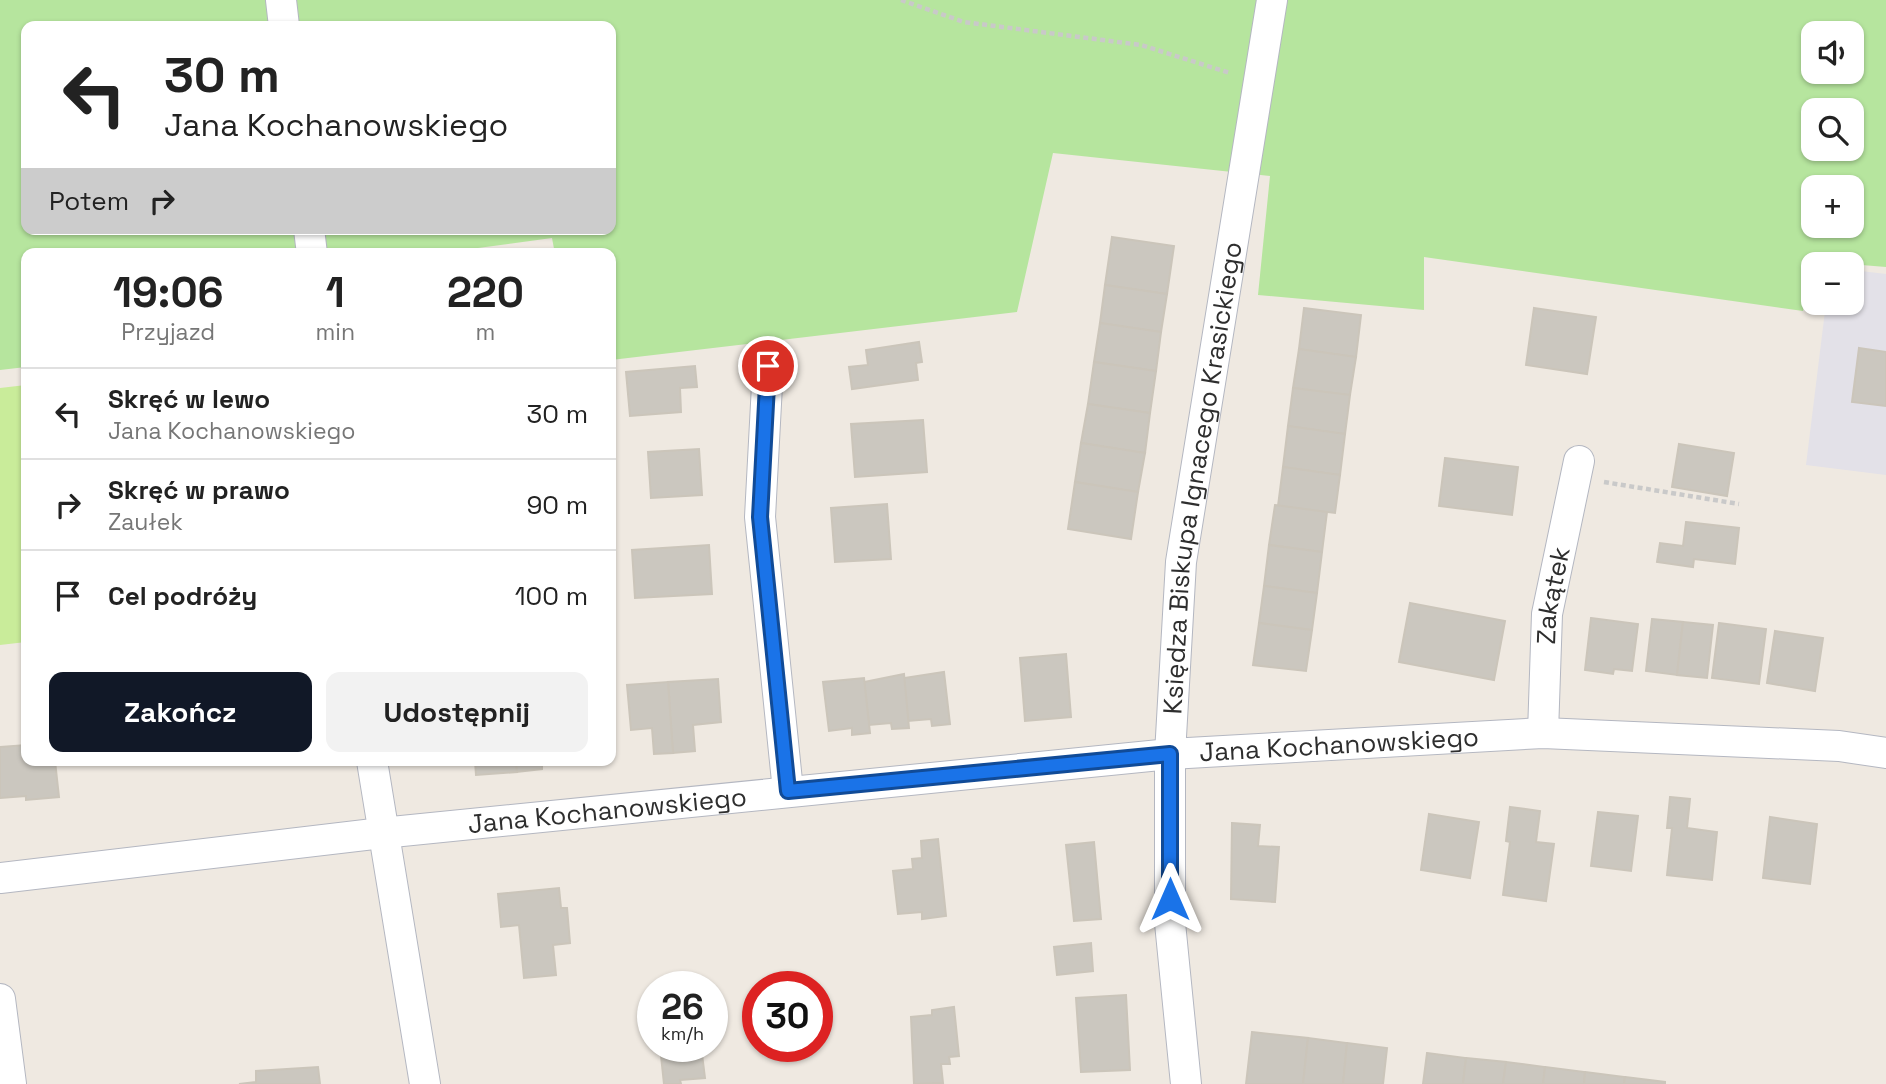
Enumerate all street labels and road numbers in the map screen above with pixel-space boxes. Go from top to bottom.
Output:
street label: Księdza Biskupa Ignacego Krasickiego [1155,239,1250,715]
street label: Zakątek [1529,544,1578,645]
street label: Jana Kochanowskiego [1198,720,1480,769]
street label: Jana Kochanowskiego [466,780,748,841]

